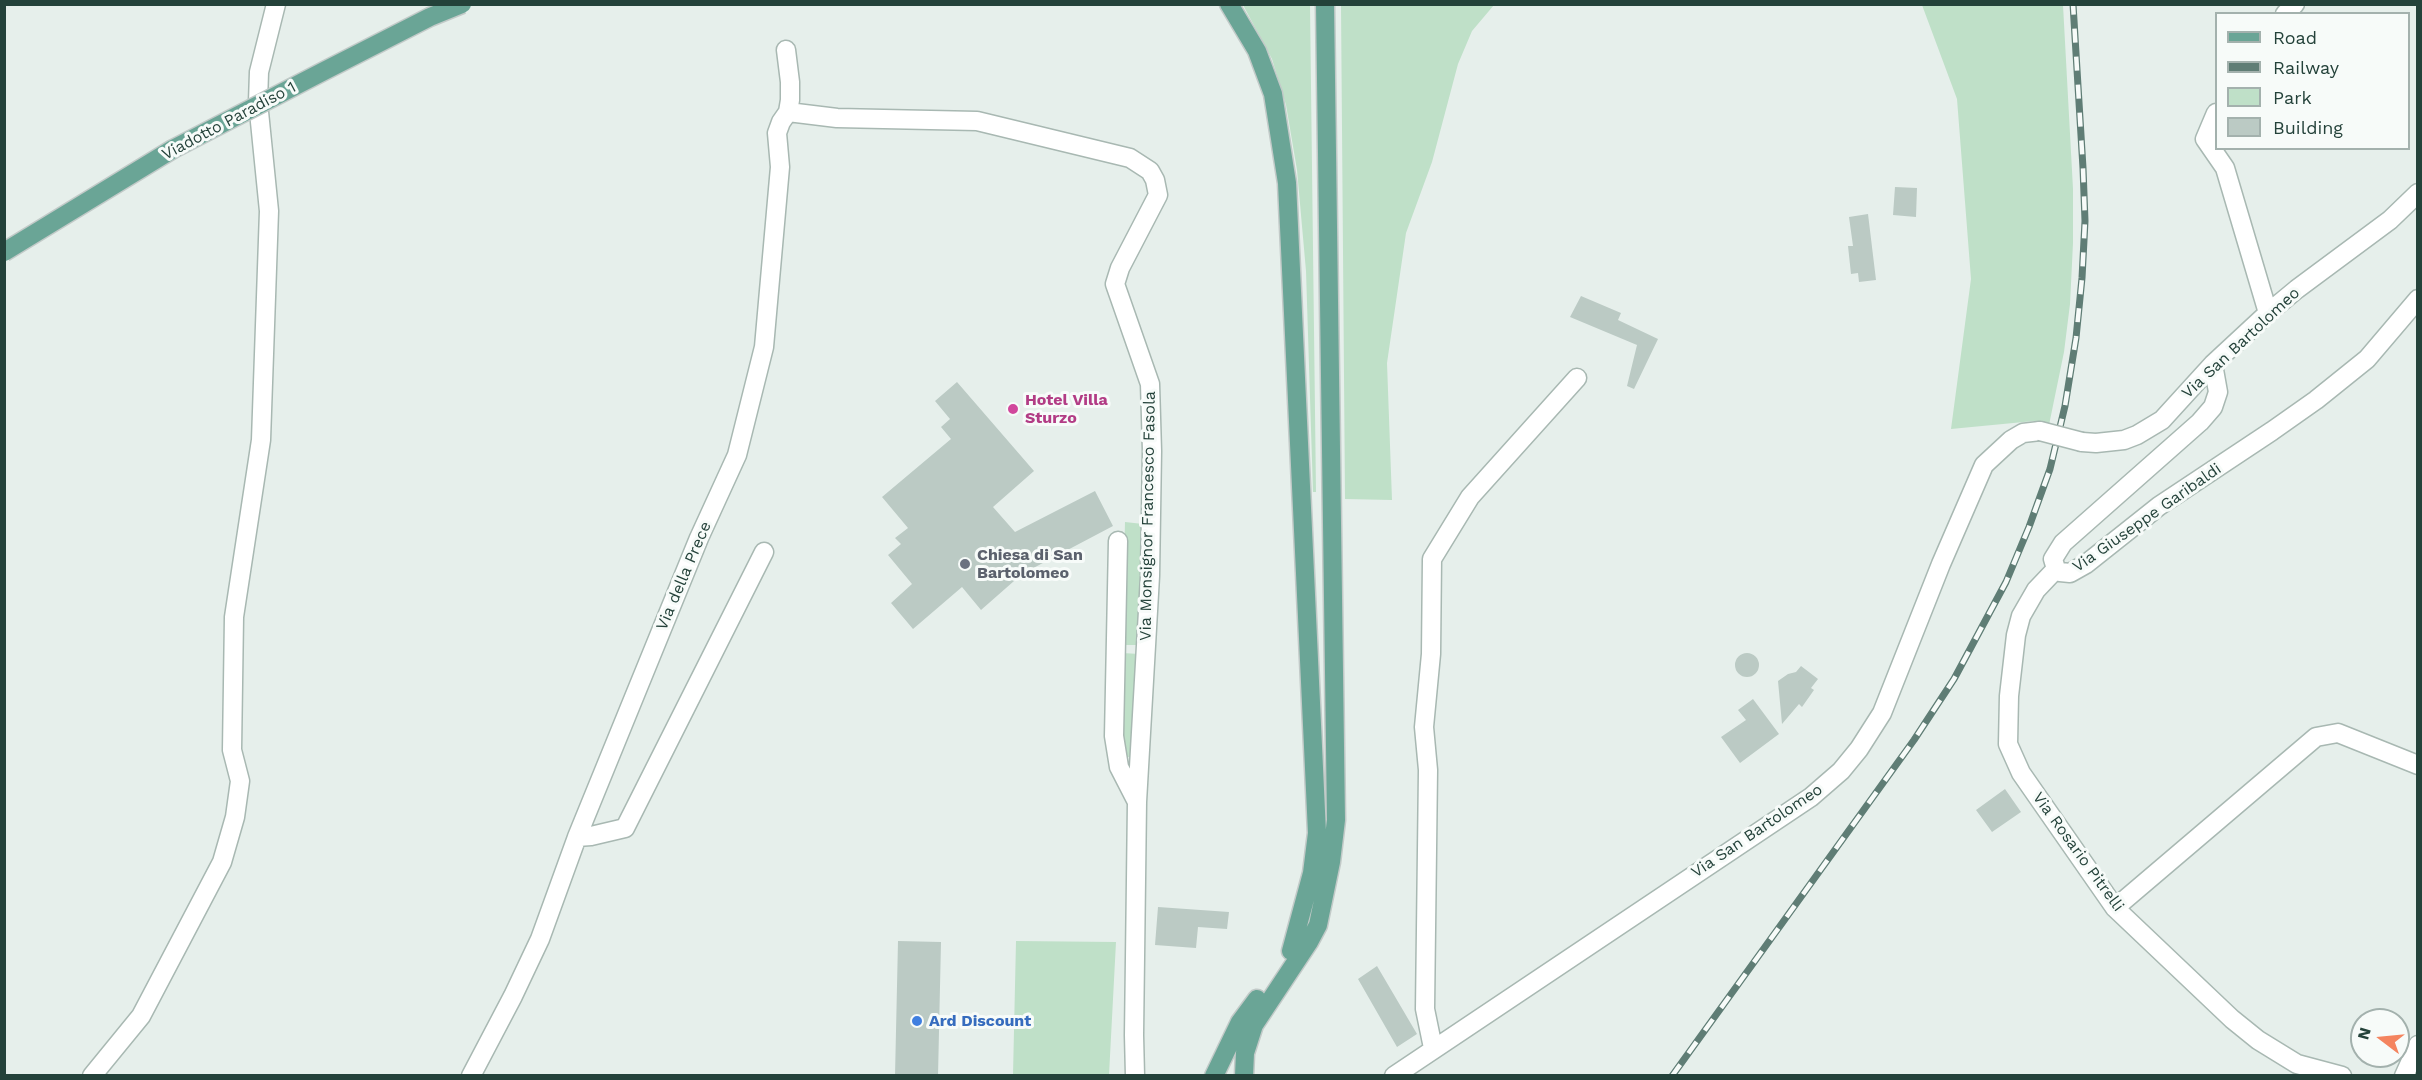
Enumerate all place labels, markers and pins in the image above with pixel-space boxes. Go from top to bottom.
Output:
place label: Hotel Villa Sturzo [1025,390,1108,428]
marker: Hotel Villa Sturzo [1006,402,1020,416]
place label: Chiesa di San Bartolomeo [977,545,1083,583]
marker: Chiesa di San Bartolomeo [958,557,972,571]
place label: Ard Discount [929,1011,1031,1031]
marker: Ard Discount [910,1014,924,1028]

